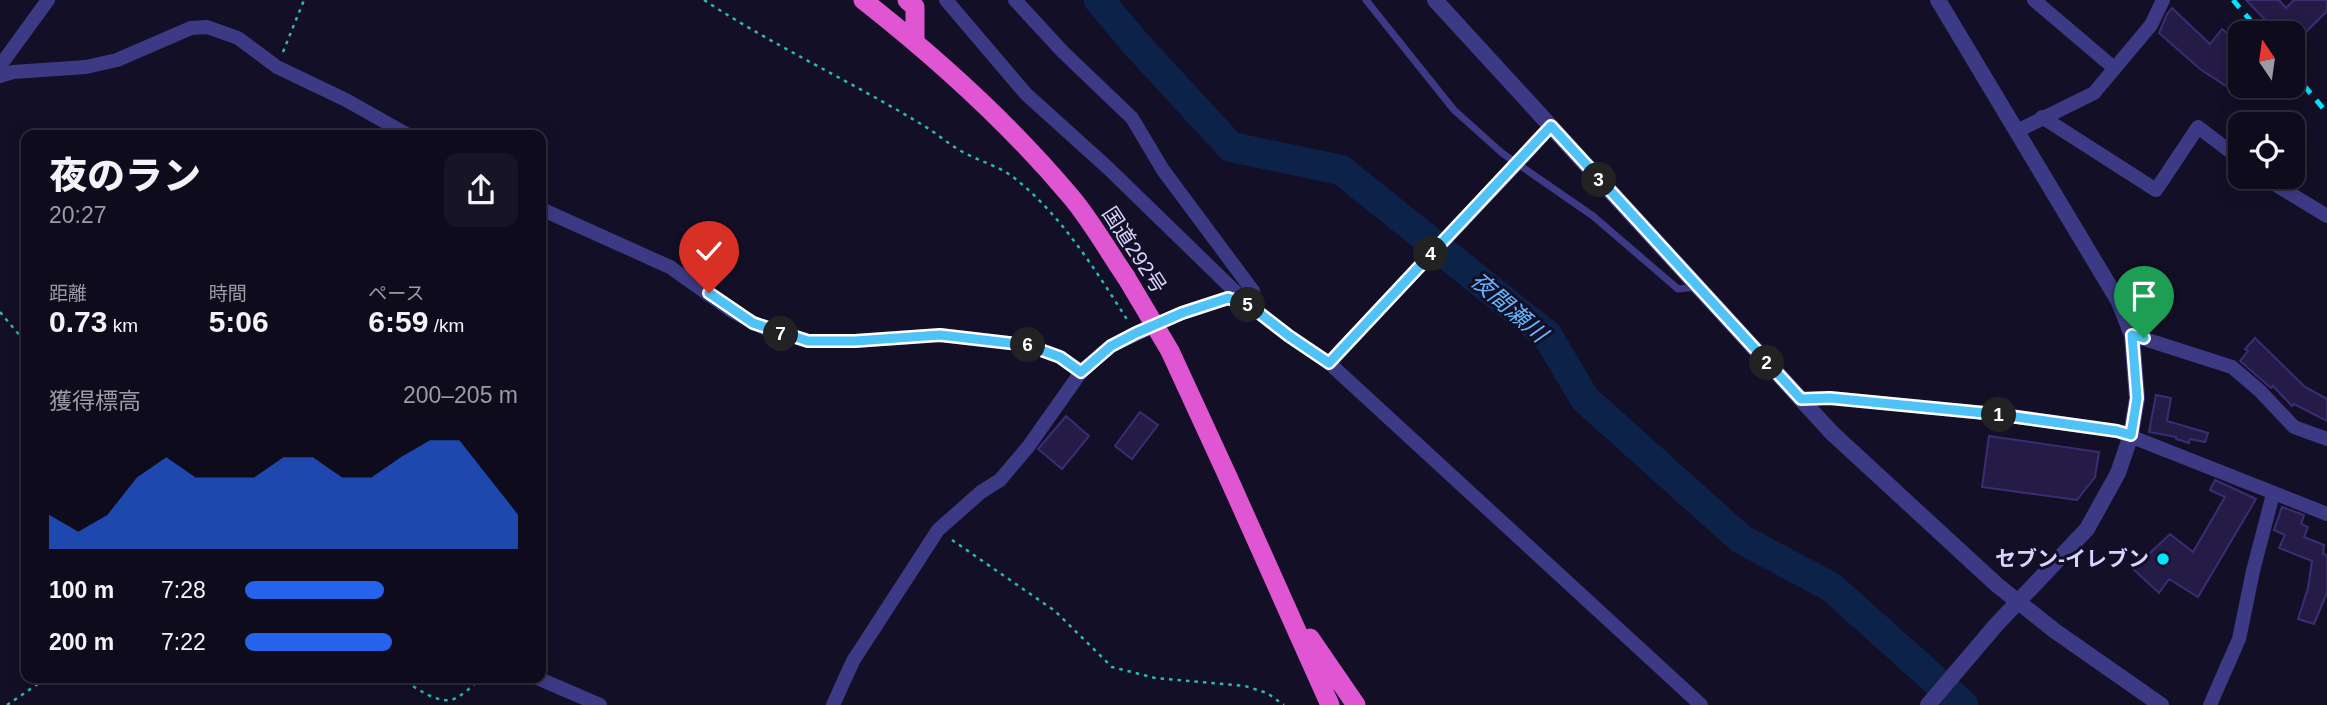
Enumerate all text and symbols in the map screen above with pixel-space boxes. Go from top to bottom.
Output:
north arrow [2228,21,2305,98]
map controls [2228,21,2305,189]
button: locate [2228,112,2305,189]
button: share [444,153,518,227]
text: 夜のラン [49,155,201,197]
pin: 3 [1582,162,1616,198]
text: 3 [1593,169,1604,190]
text: 20:27 [49,202,107,228]
street label: 国道292号 [1098,202,1171,297]
pin [679,221,739,293]
icon: check [690,232,728,270]
pin: 4 [1414,236,1448,272]
text: 4 [1425,243,1436,264]
pin [2114,266,2174,338]
water label: 夜間瀬川 [1466,267,1555,349]
icon: arrive [2125,277,2163,315]
text: 距離 [49,283,87,304]
text: 時間 [209,283,247,304]
text: ペース [368,283,424,304]
pin: 5 [1230,288,1266,322]
text: 5 [1242,294,1253,315]
text: 0.73 [49,305,107,338]
text: 5:06 [209,305,269,338]
text: 6:59 [368,305,428,338]
text: km [107,315,138,336]
text: /km [428,315,464,336]
pin: 7 [764,316,798,352]
text: 7 [775,323,786,344]
pin: 6 [1010,328,1046,362]
text: 6 [1022,334,1033,355]
pin: 2 [1750,346,1784,380]
text: 2 [1761,352,1772,373]
text: 200–205 m [403,382,518,408]
text: 獲得標高 [49,388,141,414]
pin: 1 [1982,398,2016,432]
text: 1 [1993,404,2004,425]
place label: セブン-イレブン [1995,547,2149,570]
marker: セブン-イレブン [2155,551,2171,567]
text: 100 m [49,577,114,603]
text: 7:28 [161,577,206,603]
text: 200 m [49,629,114,655]
text: 7:22 [161,629,206,655]

